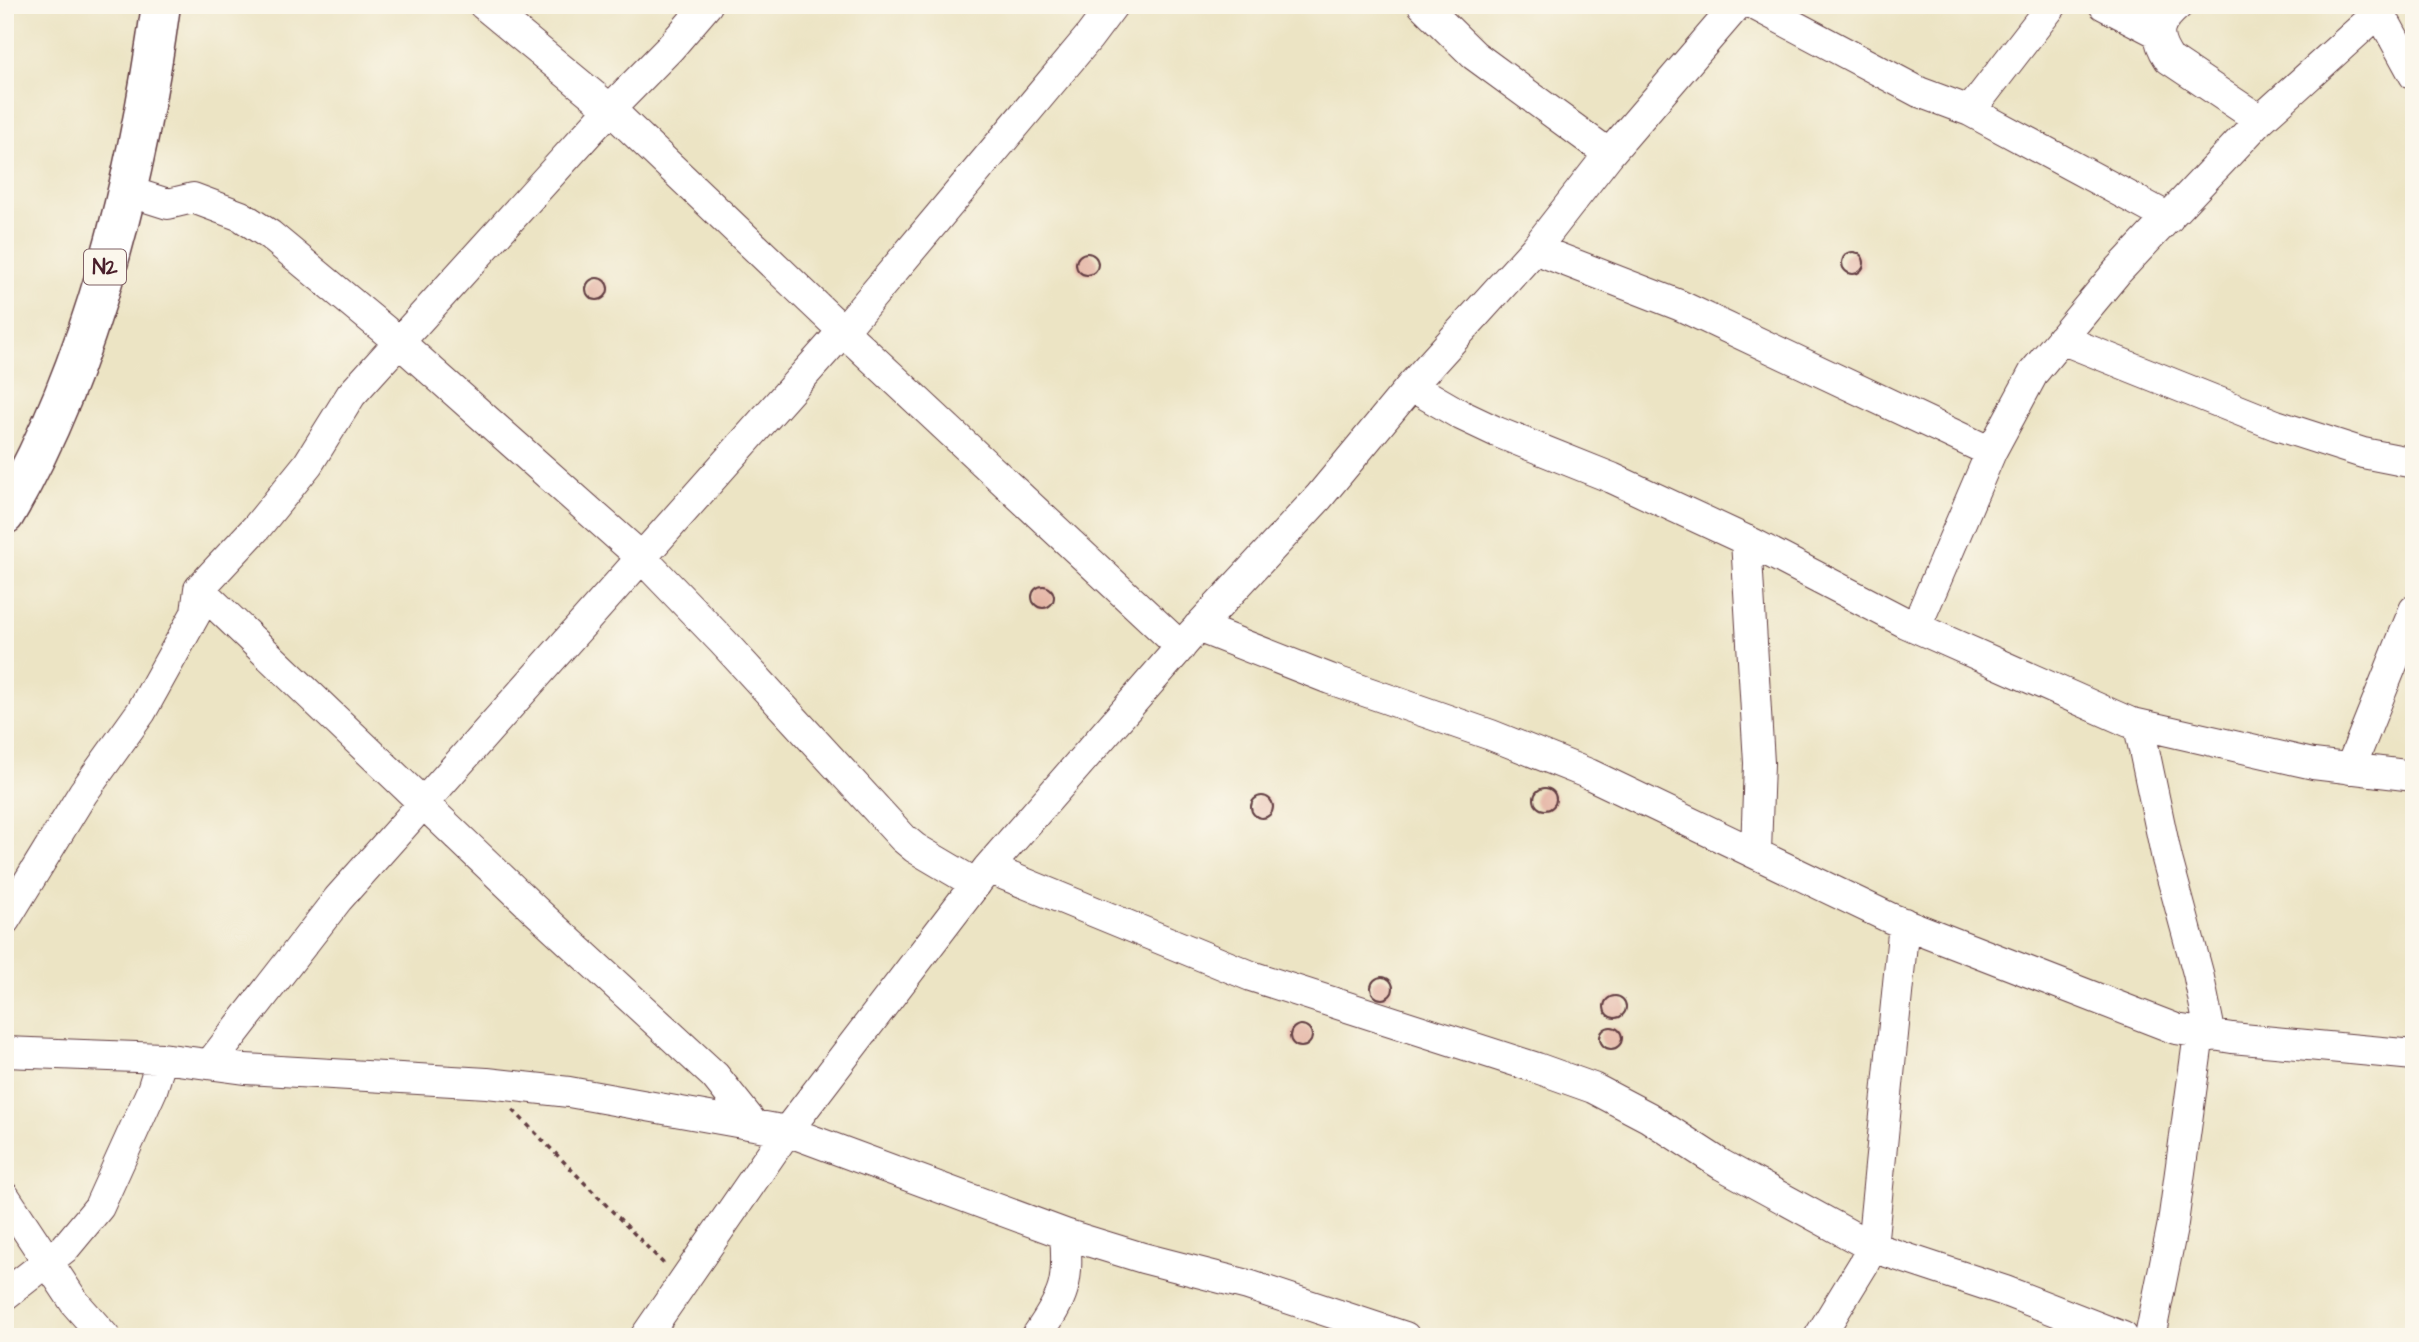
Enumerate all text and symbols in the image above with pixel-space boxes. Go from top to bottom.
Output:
road number: N2 [84,250,126,284]

